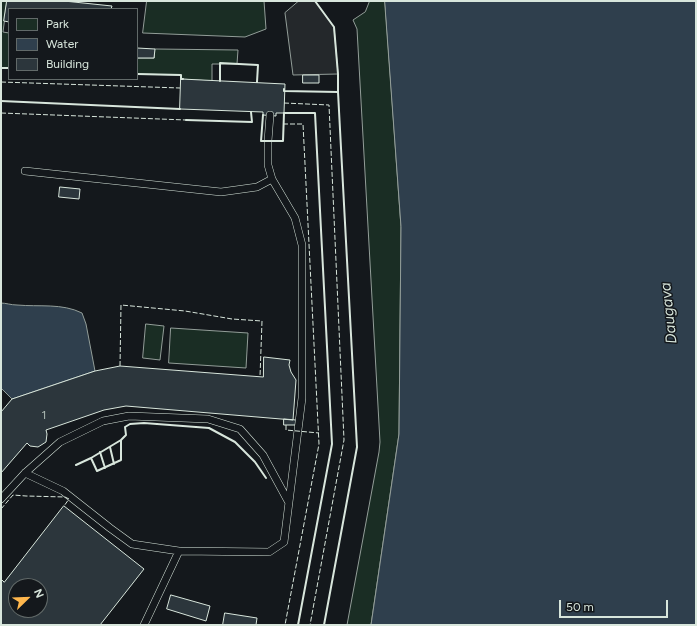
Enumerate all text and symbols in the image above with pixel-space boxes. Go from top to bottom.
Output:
legend [8,8,138,80]
text: Park [46,17,69,31]
text: Water [46,37,78,51]
text: Building [46,57,89,71]
water label: Daugava [657,281,681,345]
house number: 1 [42,408,46,422]
north arrow [8,578,48,618]
text: N [31,587,46,600]
scale bar [561,592,670,618]
text: 50 m [566,600,594,614]

